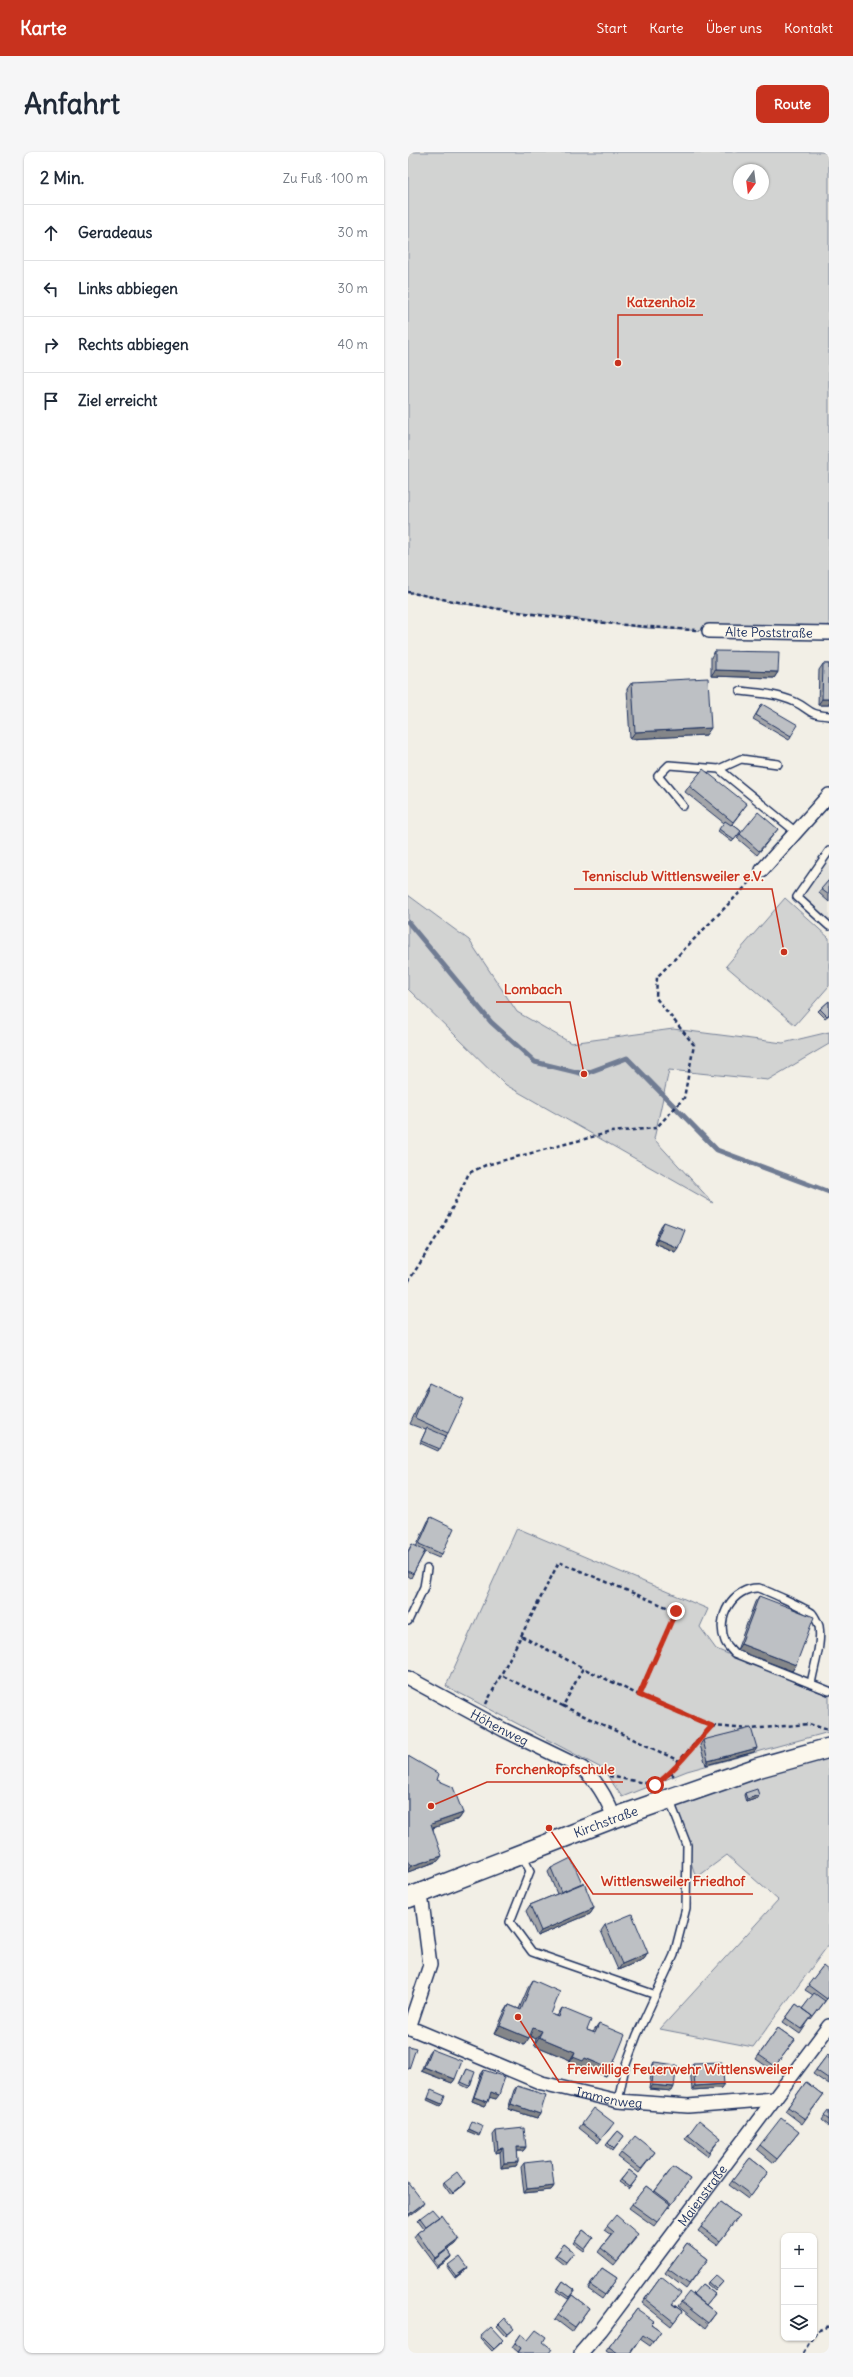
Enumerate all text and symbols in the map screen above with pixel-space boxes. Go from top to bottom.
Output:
text: Karte [20,16,67,40]
text: Start [597,19,627,37]
text: Karte [649,19,684,37]
text: Über uns [706,19,762,37]
text: Kontakt [784,19,833,37]
button: Route [756,85,829,123]
text: Anfahrt [24,86,120,122]
north arrow [733,164,769,200]
text: 2 Min. [40,167,84,189]
text: Zu Fuß · 100 m [283,170,368,187]
icon: ahead [40,222,62,244]
text: Geradeaus [78,223,152,242]
text: 30 m [338,224,368,241]
icon: left [40,278,62,300]
text: Links abbiegen [78,279,178,298]
text: 30 m [338,280,368,297]
callout: Katzenholz [618,289,703,315]
text: Katzenholz [626,293,696,311]
icon: right [40,334,62,356]
text: Rechts abbiegen [78,335,189,354]
text: 40 m [337,336,368,353]
icon: arrive [40,390,62,412]
text: Ziel erreicht [78,391,157,410]
street label: Alte Poststraße [725,623,813,642]
callout: Tennisclub Wittlensweiler e.V. [574,863,772,889]
text: Tennisclub Wittlensweiler e.V. [582,867,764,885]
callout: Lombach [496,976,570,1002]
text: Lombach [504,980,562,998]
route end [667,1602,685,1620]
street label: Höhenweg [467,1705,531,1750]
callout: Forchenkopfschule [487,1756,623,1782]
text: Forchenkopfschule [495,1760,615,1778]
route start [646,1776,664,1794]
street label: Kirchstraße [571,1802,640,1842]
callout: Wittlensweiler Friedhof [593,1868,753,1894]
text: Wittlensweiler Friedhof [601,1872,747,1890]
callout: Freiwillige Feuerwehr Wittlensweiler [559,2056,801,2082]
text: Freiwillige Feuerwehr Wittlensweiler [567,2060,793,2078]
street label: Immenweg [574,2083,643,2112]
street label: Maienstraße [674,2161,731,2230]
map controls [781,2233,817,2341]
button: + [781,2233,817,2269]
button: − [781,2269,817,2305]
button: layers [781,2305,817,2341]

